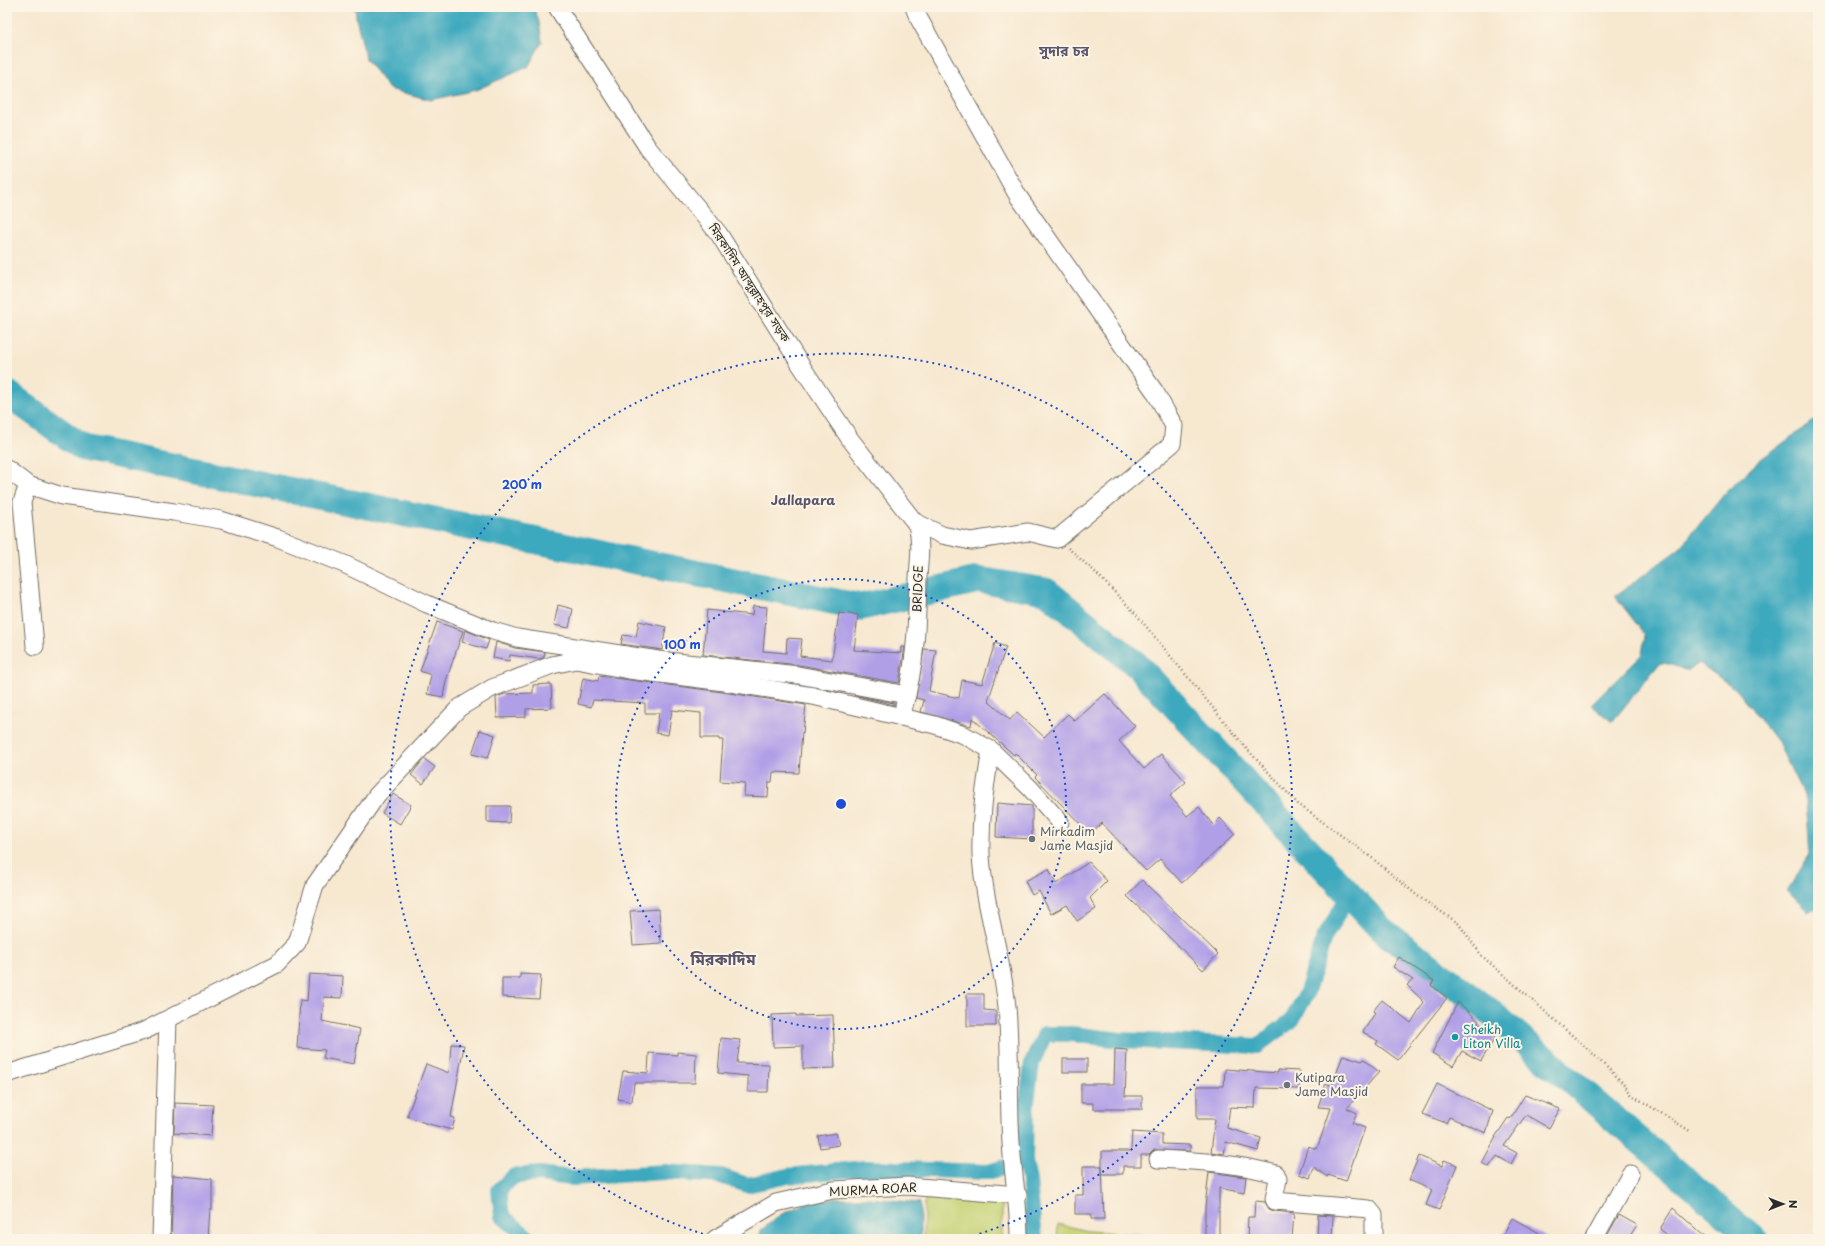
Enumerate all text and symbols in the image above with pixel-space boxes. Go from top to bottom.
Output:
district label: সুদার চর [1038,40,1090,61]
street label: মিরকাদিম আব্দুল্লাহপুর সড়ক [704,219,795,346]
text: 200 m [502,475,542,493]
district label: Jallapara [771,490,835,509]
street label: BRIDGE [907,564,927,613]
text: 100 m [663,635,701,653]
centre of rings [834,797,848,811]
place label: Mirkadim Jame Masjid [1040,822,1113,854]
marker: Mirkadim Jame Masjid [1027,834,1037,844]
district label: মিরকাদিম [689,946,757,970]
place label: Sheikh Liton Villa [1463,1020,1521,1052]
marker: Sheikh Liton Villa [1450,1032,1460,1042]
place label: Kutipara Jame Masjid [1295,1068,1368,1100]
marker: Kutipara Jame Masjid [1282,1080,1292,1090]
street label: MURMA ROAR [829,1178,917,1200]
north arrow [1763,1184,1803,1224]
text: N [1785,1200,1802,1209]

